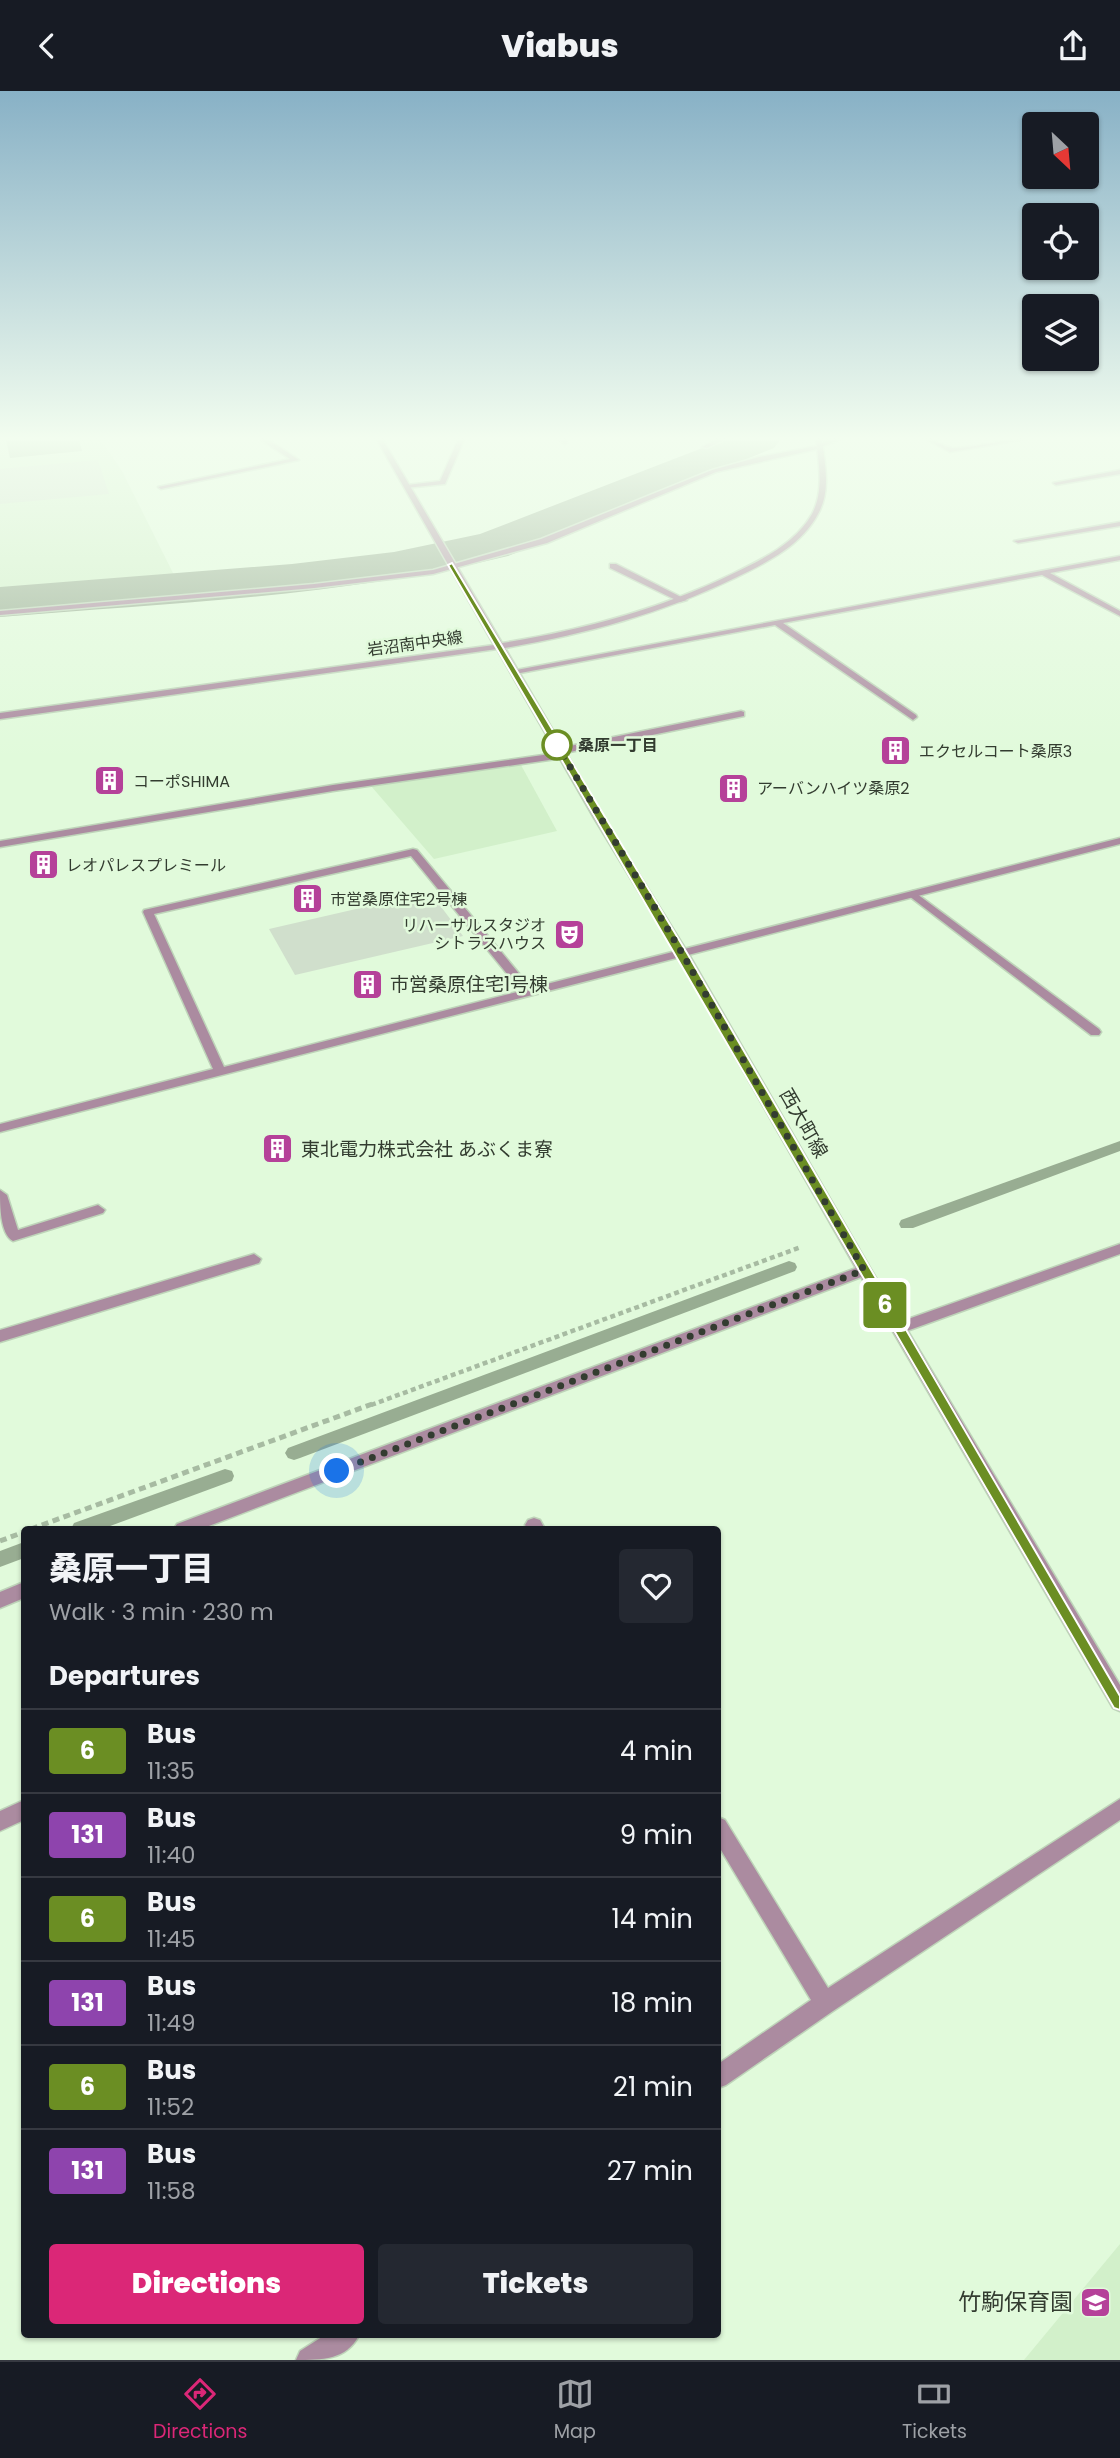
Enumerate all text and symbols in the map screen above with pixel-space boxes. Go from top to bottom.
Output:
text: Viabus [501,23,619,68]
icon: back [28,27,66,65]
icon: share [1054,27,1092,65]
north arrow [1022,112,1099,189]
map controls [1022,112,1099,371]
button: locate [1022,203,1099,280]
button: layers [1022,294,1099,371]
street label: 岩沼南中央線 [366,625,464,662]
marker: 桑原一丁目 [542,730,572,760]
place label: 桑原一丁目 [578,734,658,757]
building icon: エクセルコート桑原3 [879,734,913,768]
place label: エクセルコート桑原3 [919,740,1072,763]
building icon: コーポSHIMA [93,764,127,798]
place label: コーポSHIMA [133,770,230,793]
building icon: アーバンハイツ桑原2 [717,771,751,805]
place label: アーバンハイツ桑原2 [757,777,910,800]
building icon: レオパレスプレミール [26,848,60,882]
place label: レオパレスプレミール [66,854,226,877]
building icon: 市営桑原住宅2号棟 [290,882,324,916]
place label: 市営桑原住宅2号棟 [330,888,467,911]
place label: リハーサルスタジオ シトラスハウス [402,914,546,955]
theatre icon: リハーサルスタジオ シトラスハウス [552,917,586,951]
building icon: 市営桑原住宅1号棟 [350,967,384,1001]
place label: 市営桑原住宅1号棟 [390,971,548,998]
street label: 西大町線 [773,1084,834,1163]
building icon: 東北電力株式会社 あぶくま寮 [261,1132,295,1166]
place label: 東北電力株式会社 あぶくま寮 [301,1136,553,1163]
line badge: 6 [862,1282,908,1328]
text: 6 [877,1288,893,1321]
your location [319,1453,354,1488]
text: 桑原一丁目 [49,1545,214,1592]
button: heart [619,1549,693,1623]
text: Walk · 3 min · 230 m [49,1596,274,1628]
text: Departures [49,1658,200,1694]
text: Bus [147,1716,196,1752]
text: 4 min [620,1733,693,1769]
text: 6 [80,1734,95,1767]
text: 11:35 [147,1755,195,1787]
text: Bus [147,1800,196,1836]
text: 9 min [620,1817,693,1853]
text: 131 [71,1818,104,1851]
text: 11:40 [147,1839,196,1871]
text: Bus [147,1884,196,1920]
text: 14 min [612,1901,693,1937]
text: 6 [80,1902,95,1935]
text: 11:45 [147,1923,196,1955]
text: Bus [147,1968,196,2004]
text: 18 min [612,1985,693,2021]
text: 131 [71,1986,104,2019]
text: 11:49 [147,2007,196,2039]
text: Bus [147,2052,196,2088]
text: 21 min [613,2069,693,2105]
text: 6 [80,2070,95,2103]
text: 11:52 [147,2091,194,2123]
text: Bus [147,2136,196,2172]
text: 27 min [607,2153,693,2189]
text: 131 [71,2154,104,2187]
text: 11:58 [147,2175,196,2207]
button: Directions [49,2244,364,2324]
button: Tickets [378,2244,693,2324]
school or university icon: 竹駒保育園 [1079,2285,1113,2319]
place label: 竹駒保育園 [958,2286,1073,2318]
tab: Directions [153,2375,247,2446]
tab: Map [554,2375,596,2446]
tab: Tickets [902,2375,967,2446]

